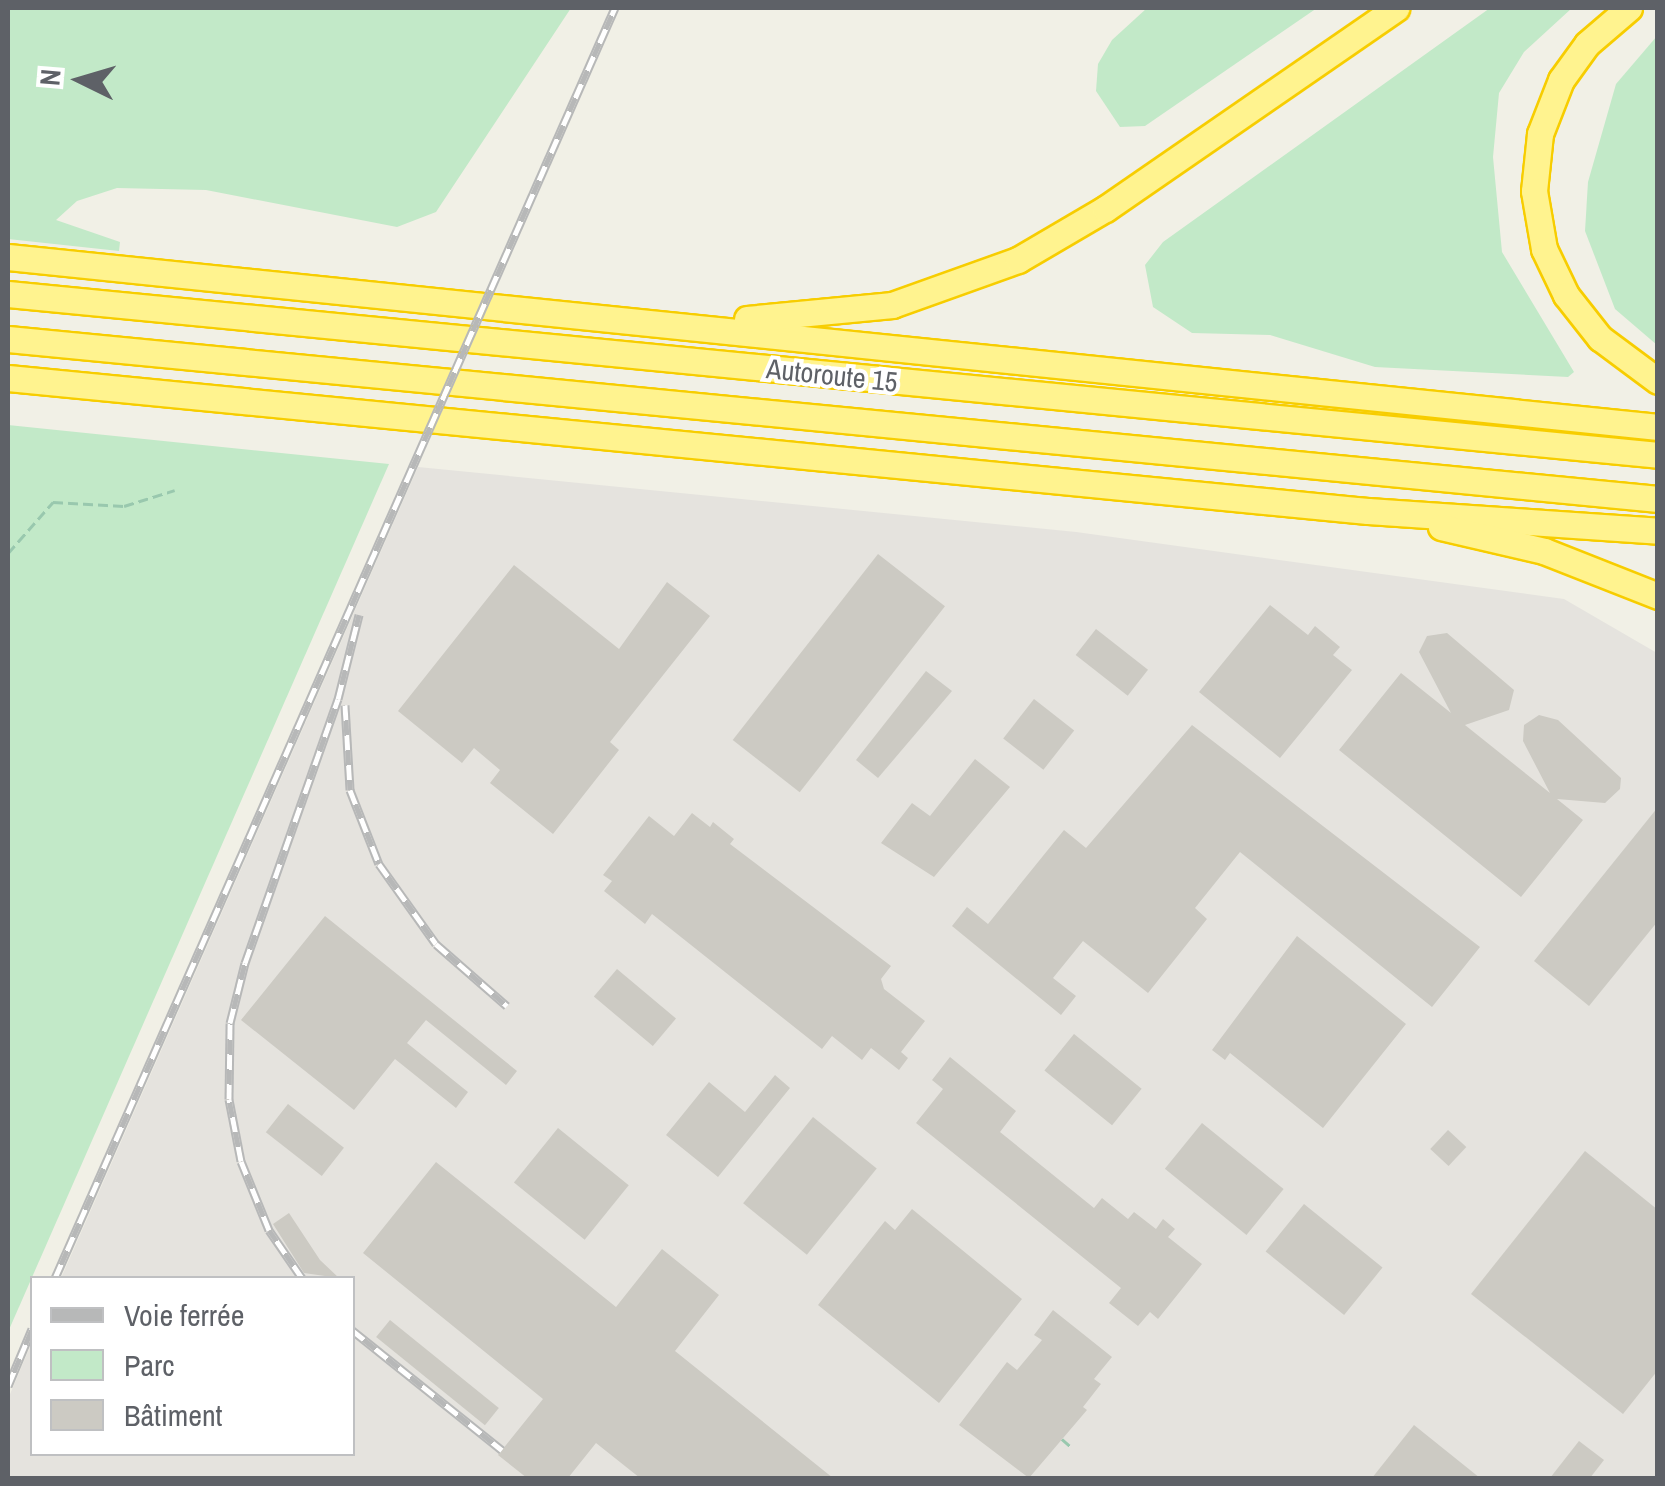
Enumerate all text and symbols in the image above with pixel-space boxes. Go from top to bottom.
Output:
north arrow [30,30,130,130]
text: N [30,67,70,87]
street label: Autoroute 15 [765,351,899,399]
legend [30,1276,355,1456]
text: Voie ferrée [124,1295,244,1335]
text: Parc [124,1345,175,1385]
text: Bâtiment [124,1395,222,1435]

